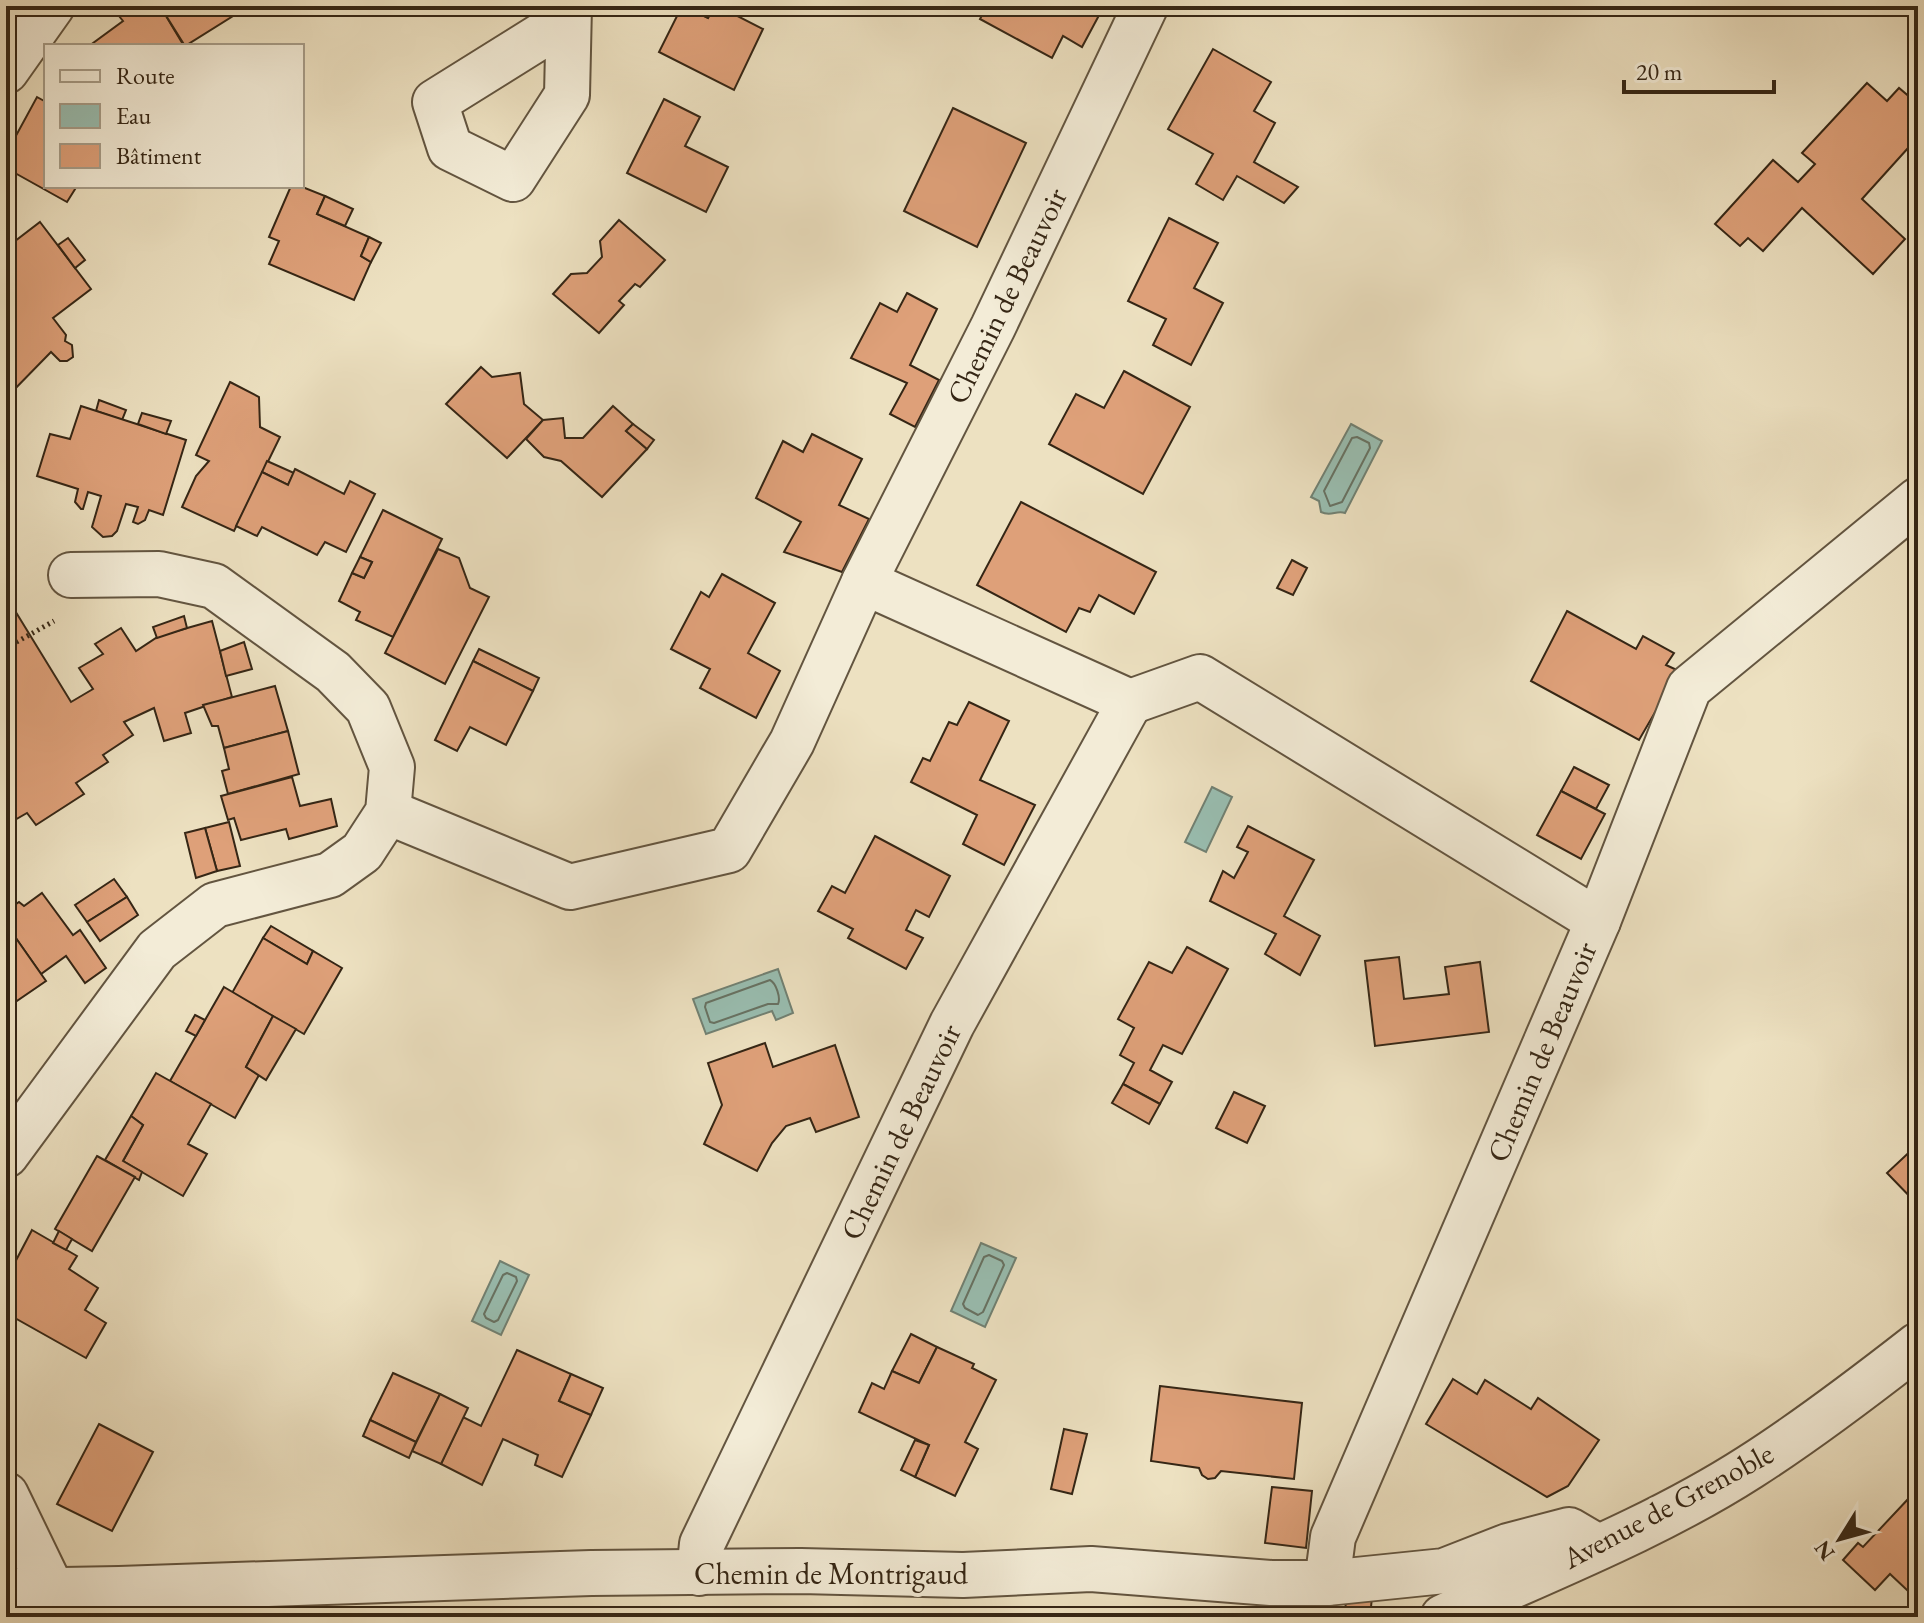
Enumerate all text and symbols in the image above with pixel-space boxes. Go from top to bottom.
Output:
legend [44,44,304,188]
scale bar [1624,44,1774,94]
text: 20 m [1636,56,1683,87]
text: Route [116,60,175,91]
text: Eau [116,100,152,131]
text: Bâtiment [116,140,202,171]
street label: Chemin de Beauvoir [937,181,1076,410]
street label: Chemin de Beauvoir [1478,936,1606,1168]
street label: Chemin de Beauvoir [831,1017,970,1246]
street label: Avenue de Grenoble [1555,1434,1780,1578]
north arrow [1800,1499,1880,1579]
text: N [1807,1535,1841,1567]
street label: Chemin de Montrigaud [694,1554,969,1593]

